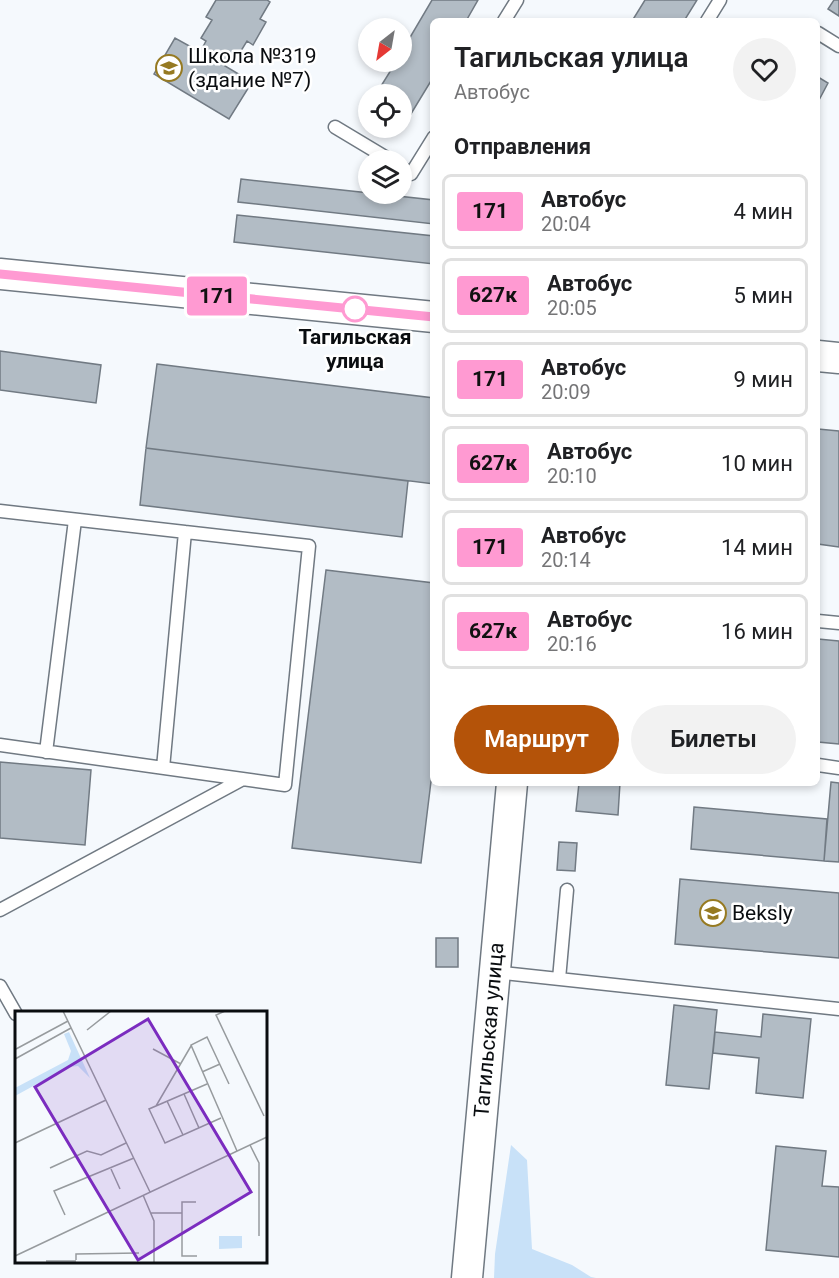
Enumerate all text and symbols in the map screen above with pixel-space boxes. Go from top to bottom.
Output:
north arrow [358,18,412,72]
map controls [358,18,412,204]
button: heart [733,38,796,101]
text: Тагильская улица [454,41,689,74]
place label: Школа №319 (здание №7) [188,44,316,92]
school or university icon: Школа №319 (здание №7) [154,53,184,83]
text: Автобус [454,80,530,104]
button: locate [358,84,412,138]
text: Отправления [454,134,591,159]
button: layers [358,150,412,204]
text: Автобус [541,187,626,212]
text: 171 [472,199,508,223]
text: 4 мин [733,199,793,224]
text: 20:04 [541,212,591,236]
text: Автобус [547,271,632,296]
line badge: 171 [182,276,252,316]
text: 627к [469,283,517,307]
text: 5 мин [733,283,793,308]
text: 171 [199,284,235,308]
marker: Тагильская улица [342,296,368,322]
text: 20:05 [547,296,597,320]
place label: Тагильская улица [299,325,411,373]
text: Автобус [541,355,626,380]
text: 171 [472,367,508,391]
text: 9 мин [733,367,793,392]
text: 20:09 [541,380,591,404]
text: Автобус [547,439,632,464]
text: 627к [469,451,517,475]
text: 10 мин [721,451,793,476]
text: 20:10 [547,464,597,488]
text: Автобус [541,523,626,548]
text: 171 [472,535,508,559]
text: 14 мин [721,535,793,560]
text: 20:14 [541,548,591,572]
text: Автобус [547,607,632,632]
text: 627к [469,619,517,643]
text: 16 мин [721,619,793,644]
text: 20:16 [547,632,597,656]
button: Маршрут [454,705,619,774]
button: Билеты [631,705,796,774]
school or university icon: Beksly [698,898,728,928]
place label: Beksly [732,901,793,925]
street label: Тагильская улица [469,942,509,1118]
inset map [15,1011,267,1263]

